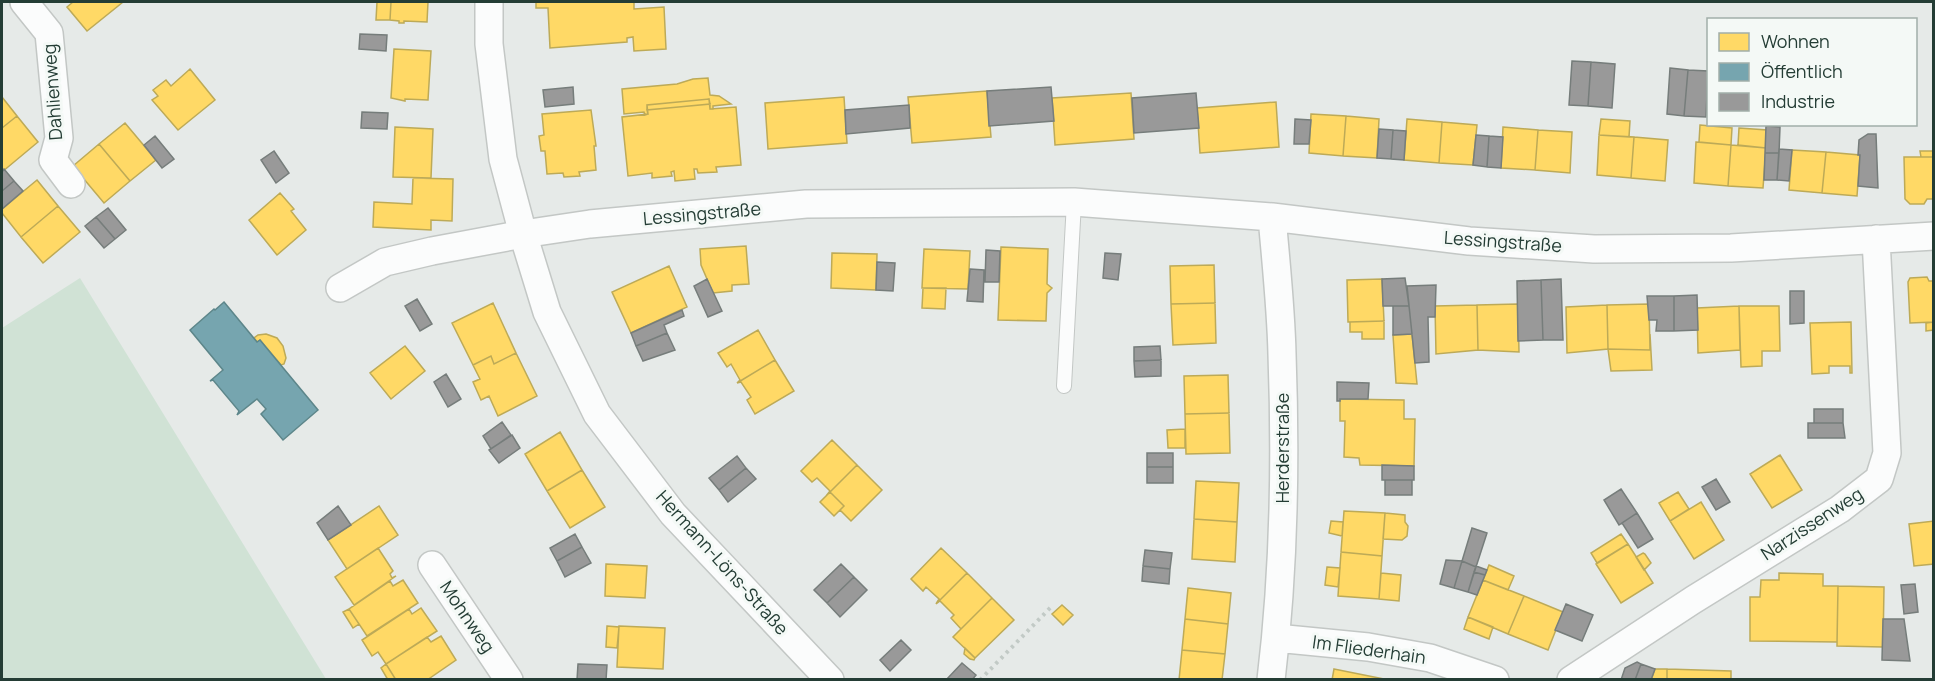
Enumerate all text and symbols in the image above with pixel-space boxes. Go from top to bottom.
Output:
legend [1707,18,1917,126]
text: Wohnen [1761,29,1830,53]
street label: Dahlienweg [37,43,67,141]
text: Öffentlich [1761,59,1843,83]
text: Industrie [1761,89,1835,113]
street label: Lessingstraße [642,196,762,230]
street label: Lessingstraße [1443,225,1563,257]
street label: Herderstraße [1270,393,1294,503]
street label: Narzissenweg [1756,481,1867,565]
street label: Hermann-Löns-Straße [651,485,794,640]
street label: Mohnweg [435,576,501,657]
street label: Im Fliederhain [1311,629,1427,669]

